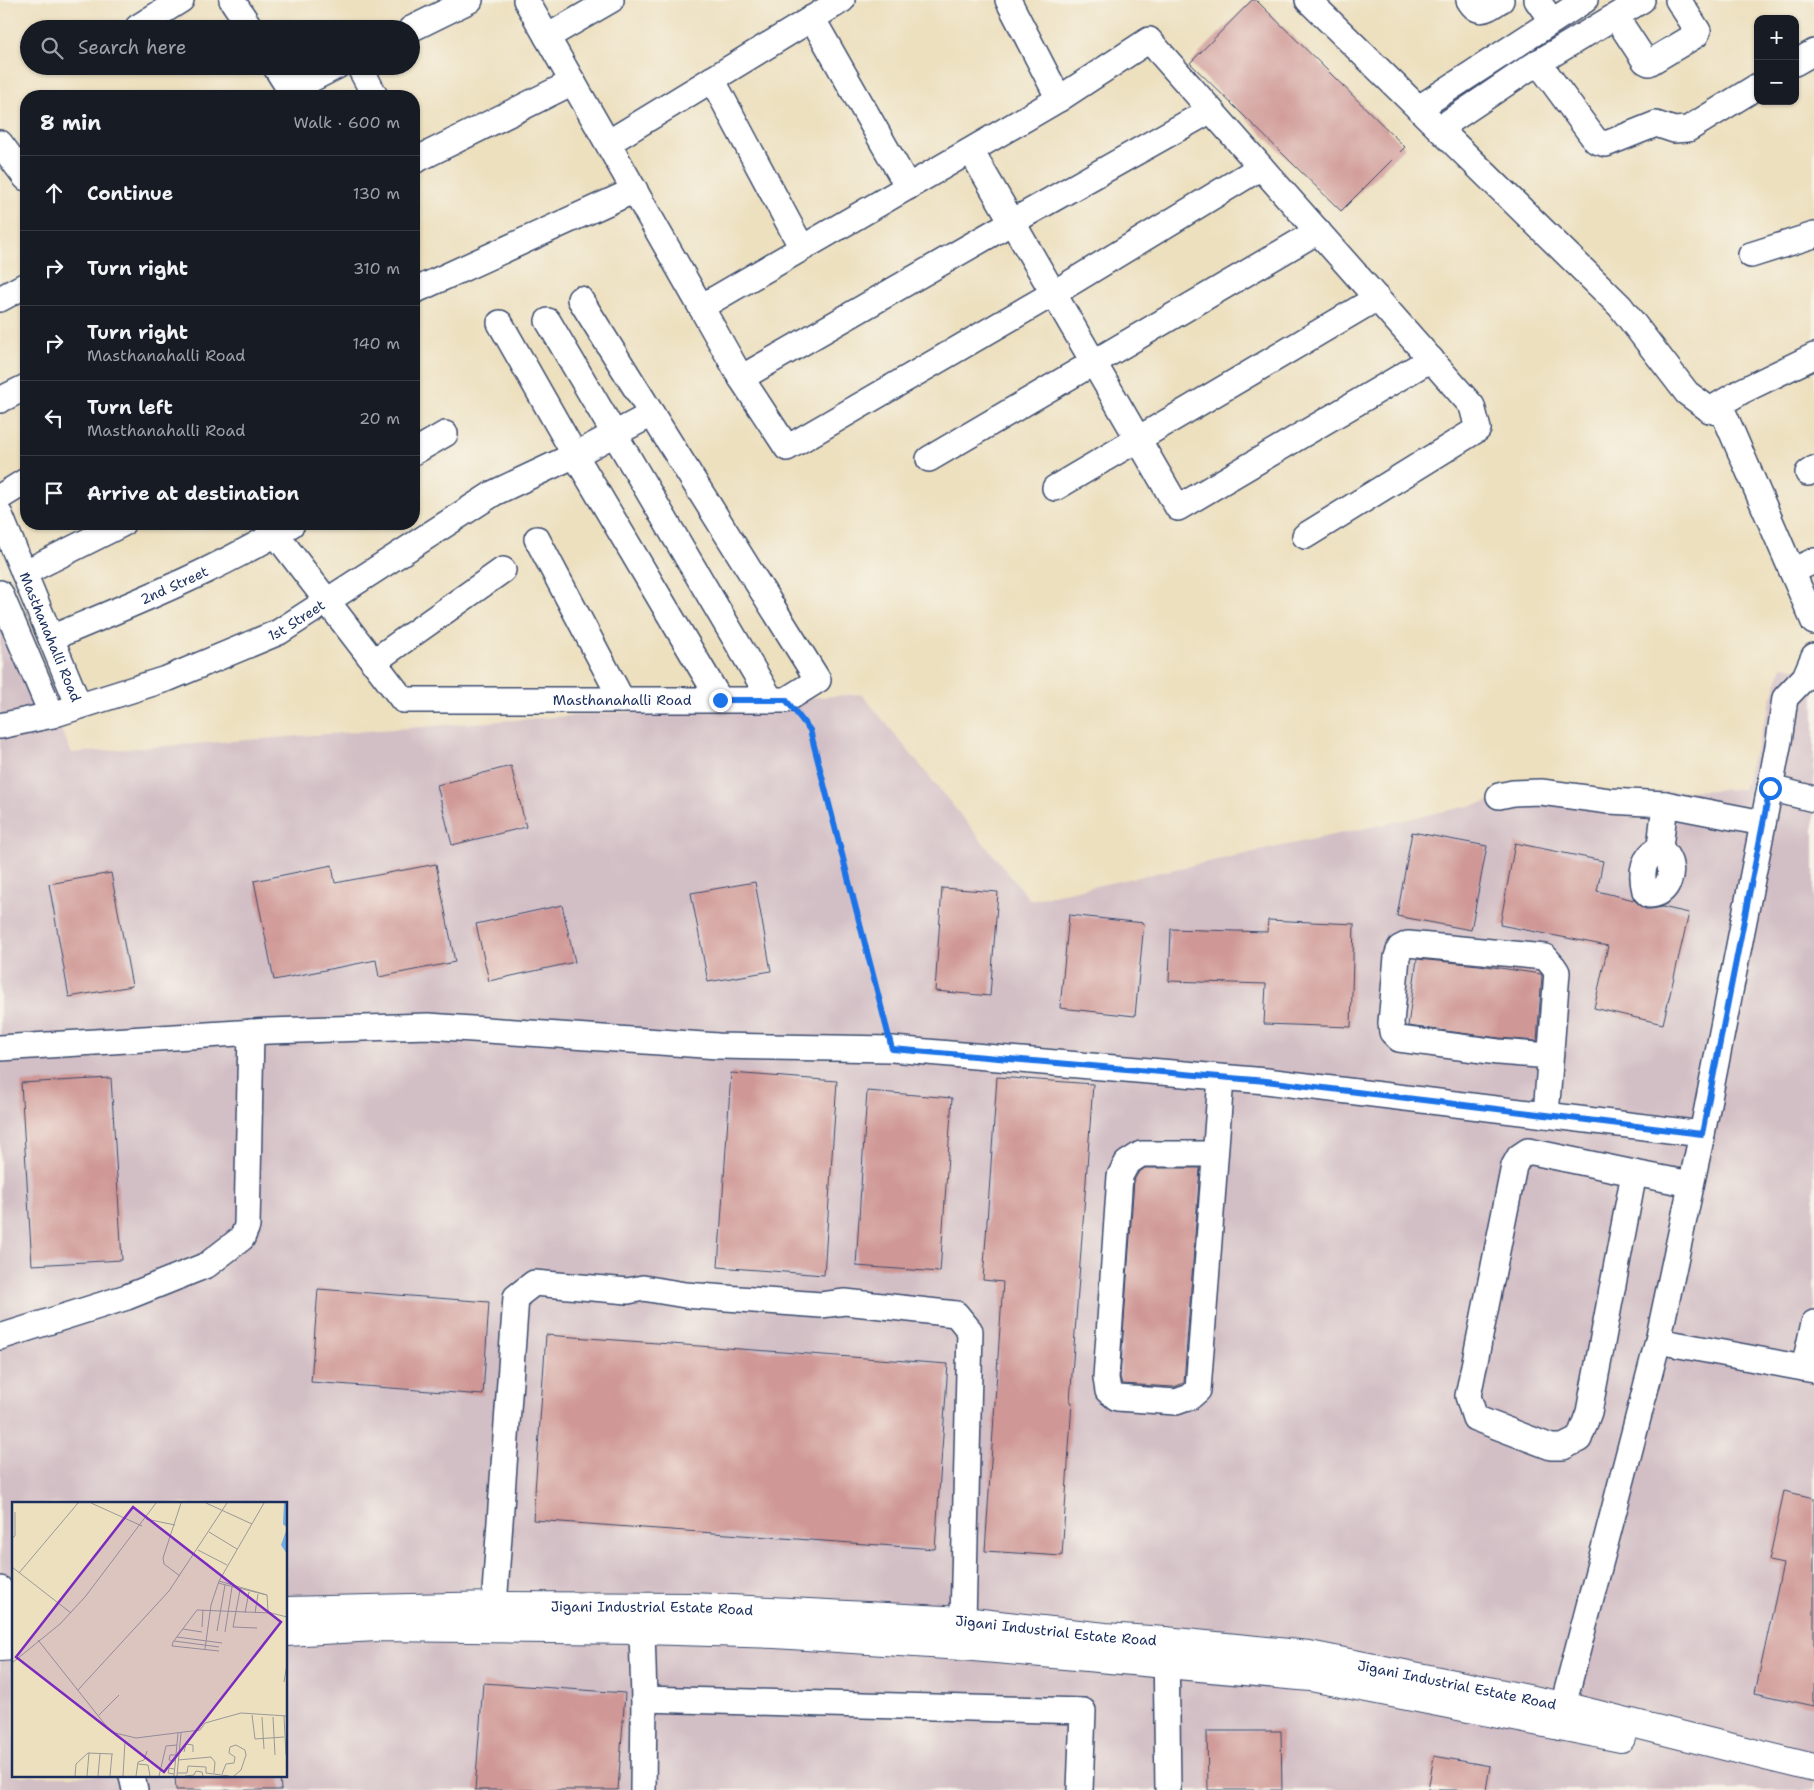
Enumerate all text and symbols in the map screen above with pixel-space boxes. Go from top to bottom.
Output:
map controls [1754,15,1799,105]
button: + [1754,15,1799,60]
search box [20,20,420,75]
icon: search [38,34,66,62]
text: Search here [78,35,187,60]
button: − [1754,60,1799,105]
text: 8 min [40,109,101,137]
text: Walk · 600 m [294,112,400,133]
icon: ahead [40,179,68,207]
text: Continue [87,181,173,206]
text: 130 m [353,183,400,204]
icon: right [40,254,68,282]
text: Turn right [87,256,188,281]
text: 310 m [353,258,400,279]
text: Turn right [87,320,188,345]
icon: right [40,329,68,357]
text: 140 m [353,333,400,354]
text: Masthanahalli Road [87,345,245,366]
text: Turn left [87,395,173,420]
icon: left [40,404,68,432]
text: 20 m [359,408,400,429]
text: Masthanahalli Road [87,420,245,441]
icon: arrive [40,479,68,507]
text: Arrive at destination [87,481,299,506]
street label: 2nd Street [137,562,211,608]
street label: Masthanahalli Road [16,569,85,705]
street label: 1st Street [265,596,328,645]
route end [709,689,732,712]
street label: Masthanahalli Road [553,691,692,709]
route start [1759,777,1782,800]
inset map [12,1502,288,1778]
street label: Jigani Industrial Estate Road [551,1597,754,1619]
street label: Jigani Industrial Estate Road [955,1612,1158,1649]
street label: Jigani Industrial Estate Road [1356,1656,1558,1713]

